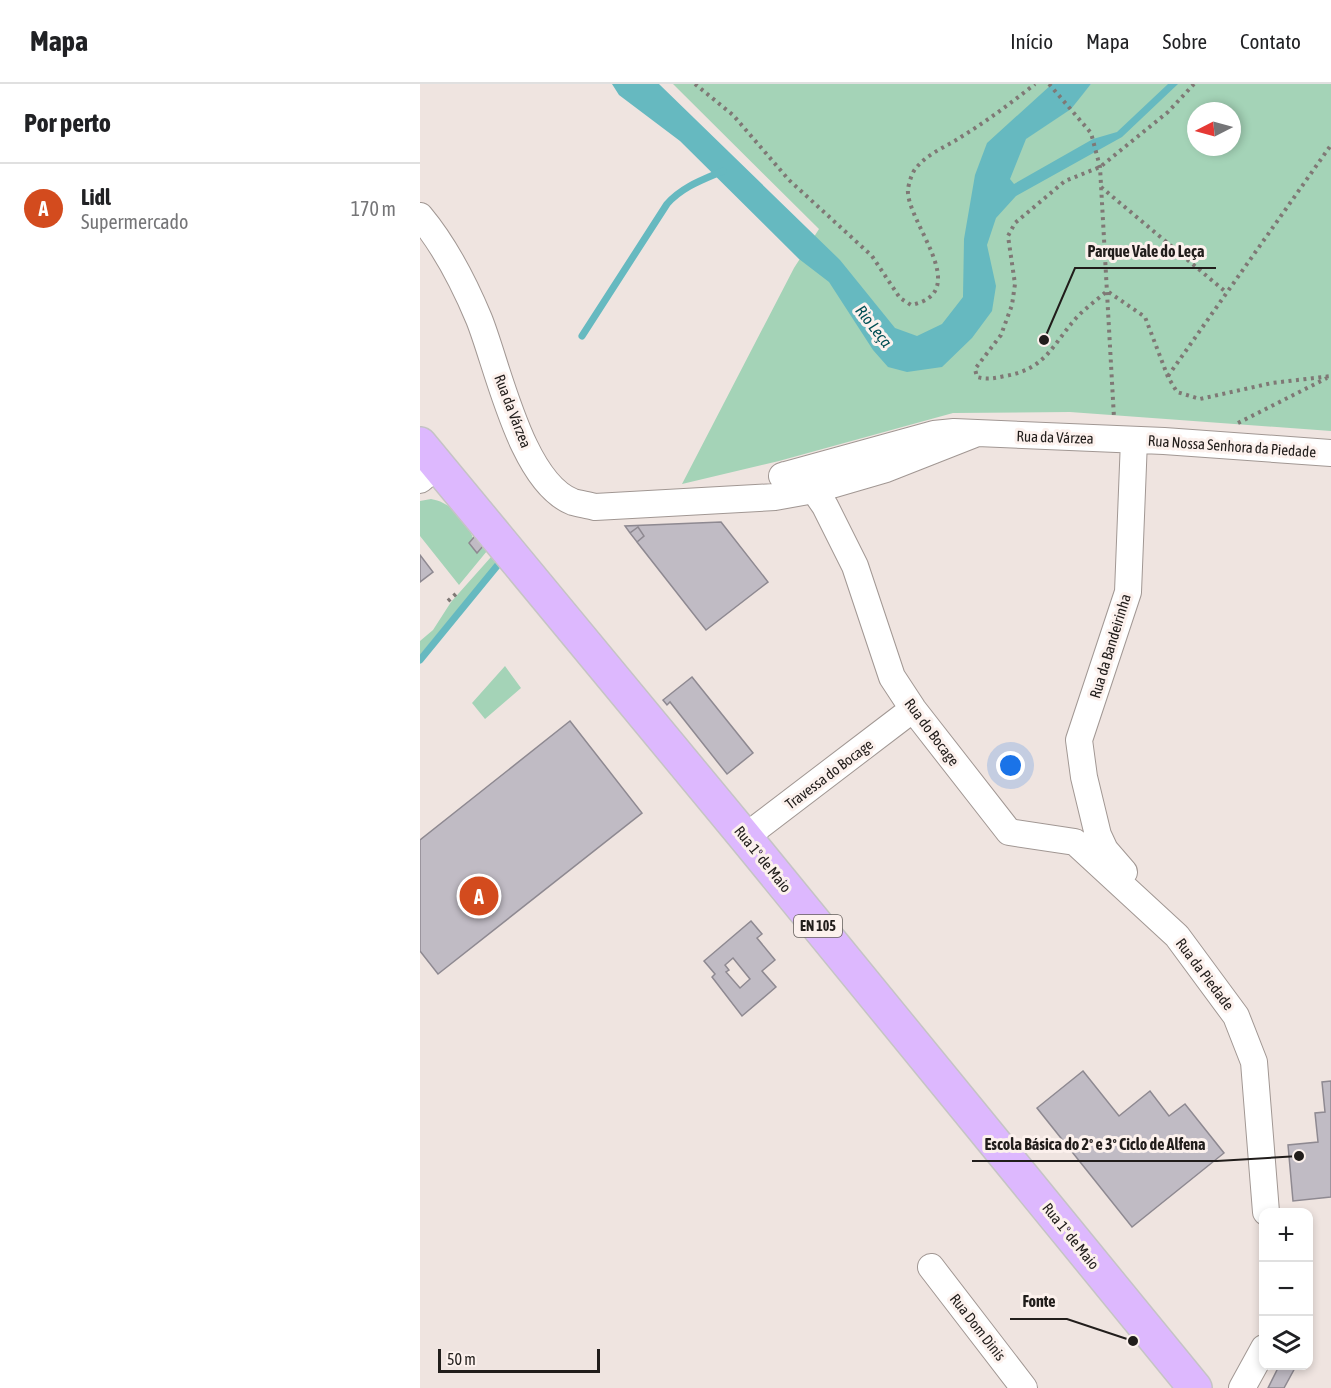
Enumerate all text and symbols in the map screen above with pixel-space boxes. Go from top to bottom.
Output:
text: Mapa [30,25,88,57]
text: Início [1010,29,1053,53]
text: Mapa [1086,29,1130,53]
text: Sobre [1163,29,1207,53]
text: Contato [1240,29,1301,53]
north arrow [1187,102,1241,156]
text: Por perto [24,108,111,138]
text: Lidl [81,184,111,210]
text: A [39,197,48,220]
text: 170 m [351,197,396,220]
text: Supermercado [81,210,188,233]
callout: Parque Vale do Leça [1075,234,1216,268]
text: Parque Vale do Leça [1088,242,1204,260]
water label: Rio Leça [851,302,896,351]
street label: Rua da Várzea [491,372,535,450]
street label: Rua da Várzea [1016,427,1094,447]
street label: Rua Nossa Senhora da Piedade [1147,432,1317,460]
street label: Rua da Bandeirinha [1086,592,1134,700]
street label: Rua do Bocage [901,695,963,769]
street label: Travessa do Bocage [782,735,876,812]
your location [996,751,1025,780]
street label: Rua 1º de Maio [731,822,795,896]
pin: A [460,874,498,918]
road number: EN 105 [794,915,842,937]
street label: Rua da Piedade [1173,935,1238,1013]
callout: Escola Básica do 2º e 3º Ciclo de Alfena [972,1127,1217,1161]
text: Escola Básica do 2º e 3º Ciclo de Alfena [984,1135,1206,1153]
street label: Rua 1º de Maio [1039,1199,1103,1273]
map controls [1259,1208,1313,1370]
button: + [1259,1208,1313,1262]
button: − [1259,1262,1313,1316]
callout: Fonte [1010,1285,1067,1319]
street label: Rua Dom Dinis [947,1290,1009,1364]
text: Fonte [1022,1292,1056,1310]
button: layers [1259,1316,1313,1370]
scale bar [438,1346,600,1374]
text: 50 m [447,1350,476,1368]

